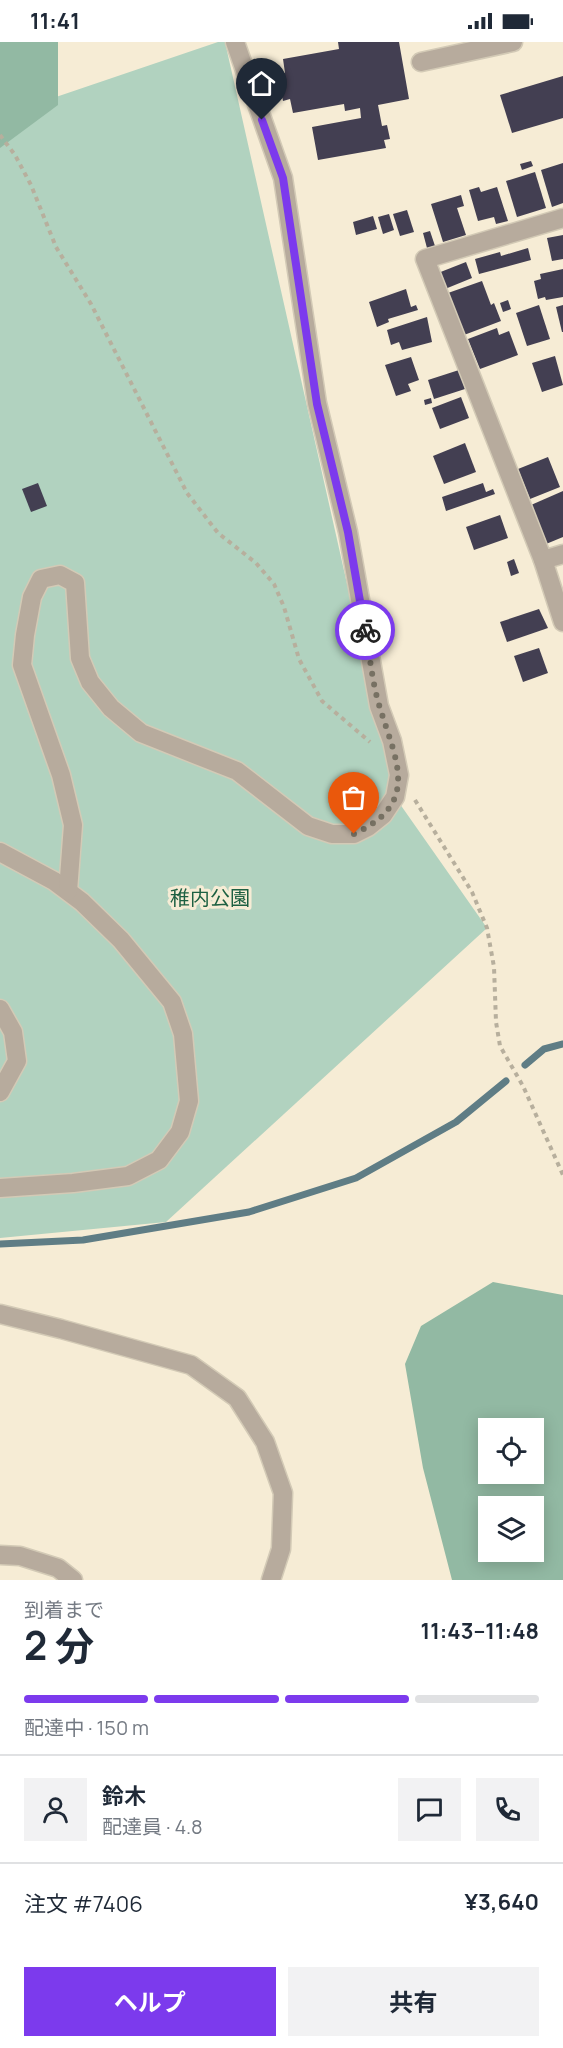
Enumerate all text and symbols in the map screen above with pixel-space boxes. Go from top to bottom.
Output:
text: 11:41 [30,6,80,36]
pin [236,58,287,120]
icon: home [245,67,278,100]
courier [335,600,395,660]
icon: bike [349,614,382,647]
pin [328,772,379,834]
icon: bag [337,781,370,814]
park label: 稚内公園 [170,884,250,911]
map controls [478,1418,544,1562]
button: locate [478,1418,544,1484]
button: layers [478,1496,544,1562]
text: 到着まで [24,1596,104,1623]
text: 11:43–11:48 [421,1616,539,1646]
text: 2 分 [24,1618,94,1672]
text: 配達中 · 150 m [24,1714,149,1741]
button: person [24,1778,87,1841]
button: chat [398,1778,461,1841]
button: phone [476,1778,539,1841]
text: 鈴木 [102,1781,146,1811]
text: 配達員 · 4.8 [102,1813,203,1840]
text: ¥3,640 [465,1887,539,1917]
text: 注文 #7406 [24,1889,143,1919]
button: ヘルプ [24,1967,276,2036]
button: 共有 [288,1967,539,2036]

